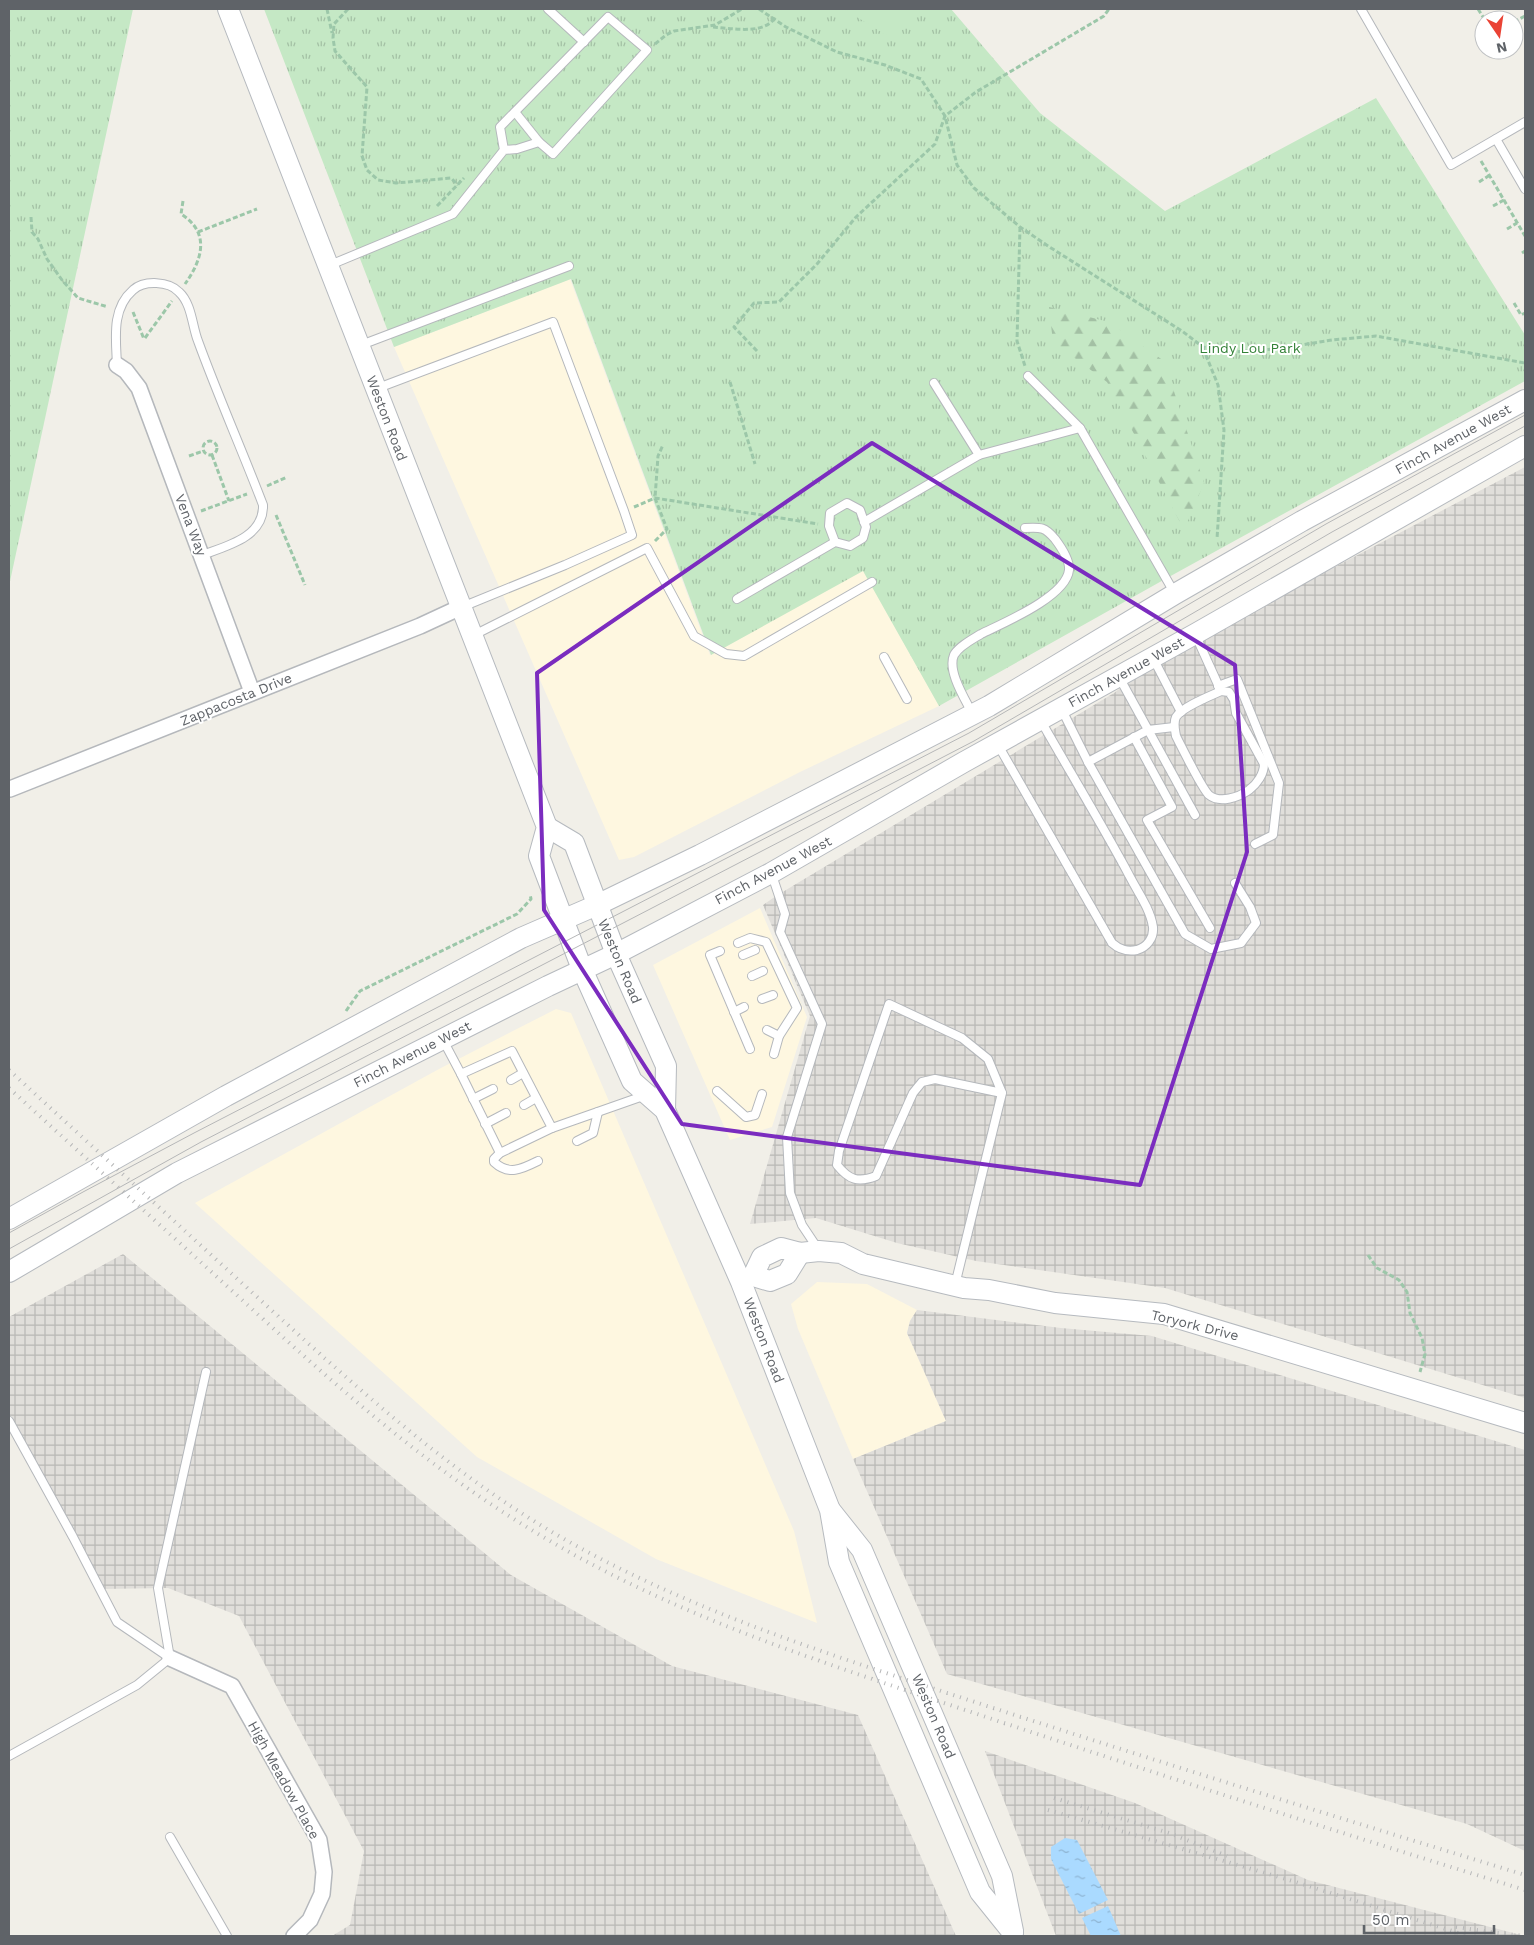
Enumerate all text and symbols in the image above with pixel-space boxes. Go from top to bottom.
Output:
north arrow [1474,10,1524,60]
text: N [1495,39,1509,57]
park label: Lindy Lou Park [1199,340,1301,356]
street label: Weston Road [363,373,411,463]
street label: Finch Avenue West [1392,400,1514,477]
street label: Vena Way [172,492,210,559]
street label: Finch Avenue West [1065,633,1187,710]
street label: Zappacosta Drive [178,669,294,729]
street label: Finch Avenue West [712,832,834,908]
street label: Weston Road [595,916,645,1006]
street label: Finch Avenue West [350,1017,474,1091]
street label: Weston Road [740,1295,788,1385]
street label: Toryork Drive [1150,1306,1240,1344]
street label: Weston Road [909,1671,959,1761]
street label: High Meadow Place [245,1718,323,1842]
scale bar [1364,1902,1494,1934]
text: 50 m [1372,1911,1409,1929]

